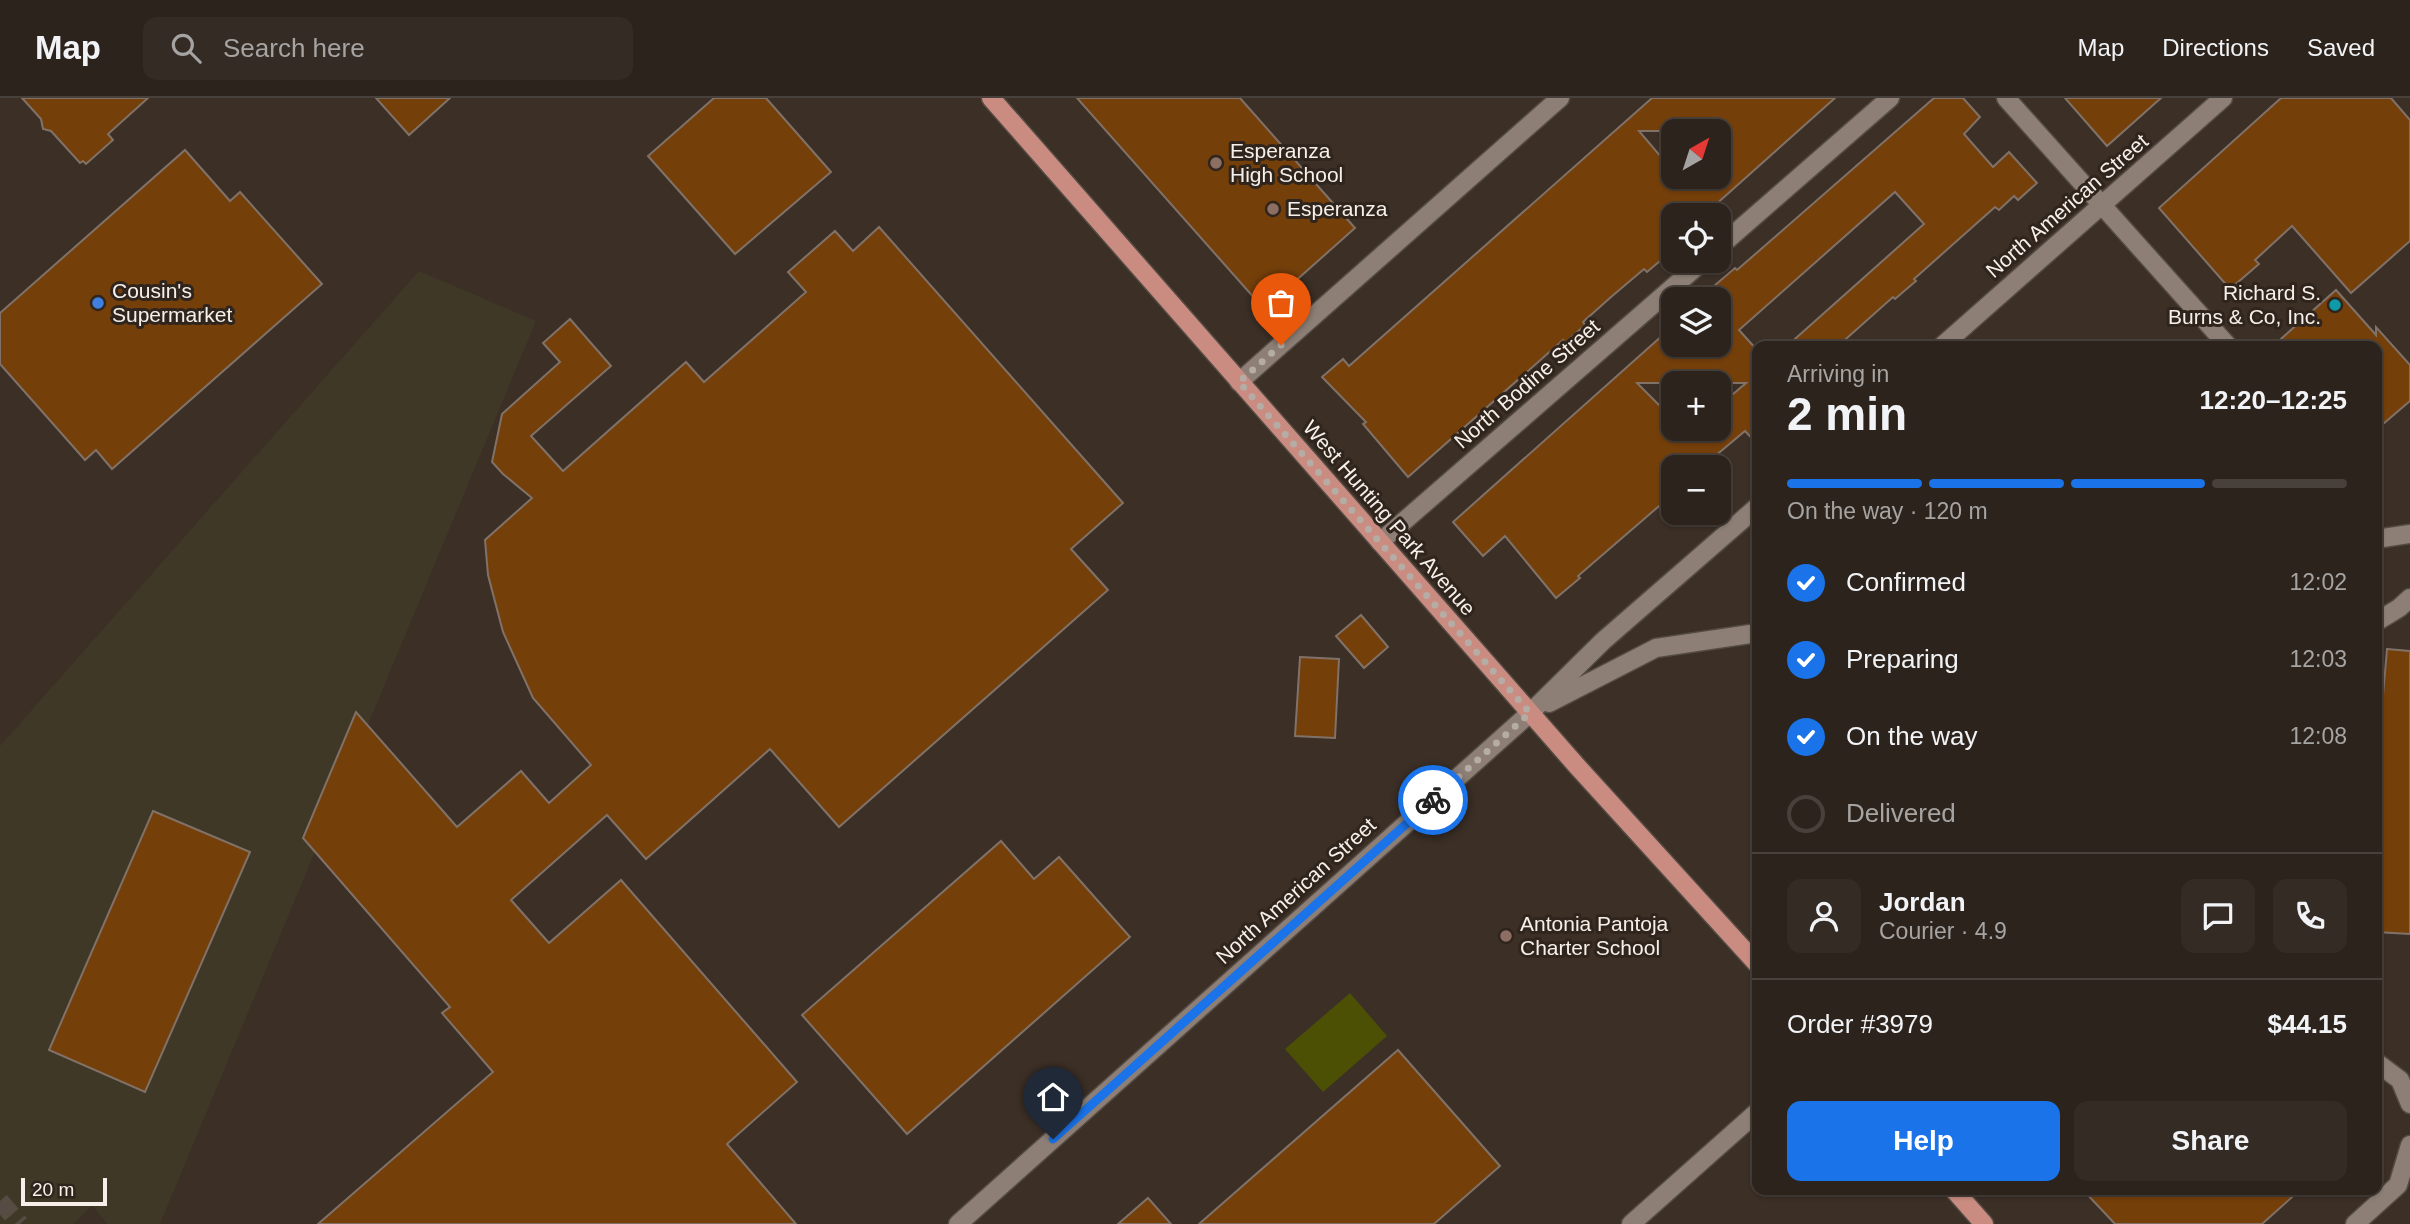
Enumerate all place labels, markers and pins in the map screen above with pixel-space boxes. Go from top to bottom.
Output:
place label: Esperanza High School [1230,139,1343,186]
marker: Esperanza High School [1208,155,1224,171]
place label: Esperanza [1287,197,1388,220]
marker: Esperanza [1265,201,1281,217]
pin [1251,273,1311,345]
place label: Cousin's Supermarket [112,279,232,326]
place label: Richard S. Burns & Co, Inc. [2168,281,2321,328]
marker: Cousin's Supermarket [90,295,106,311]
marker: Richard S. Burns & Co, Inc. [2327,297,2343,313]
place label: Antonia Pantoja Charter School [1520,912,1669,959]
marker: Antonia Pantoja Charter School [1498,928,1514,944]
pin [1023,1067,1083,1139]

